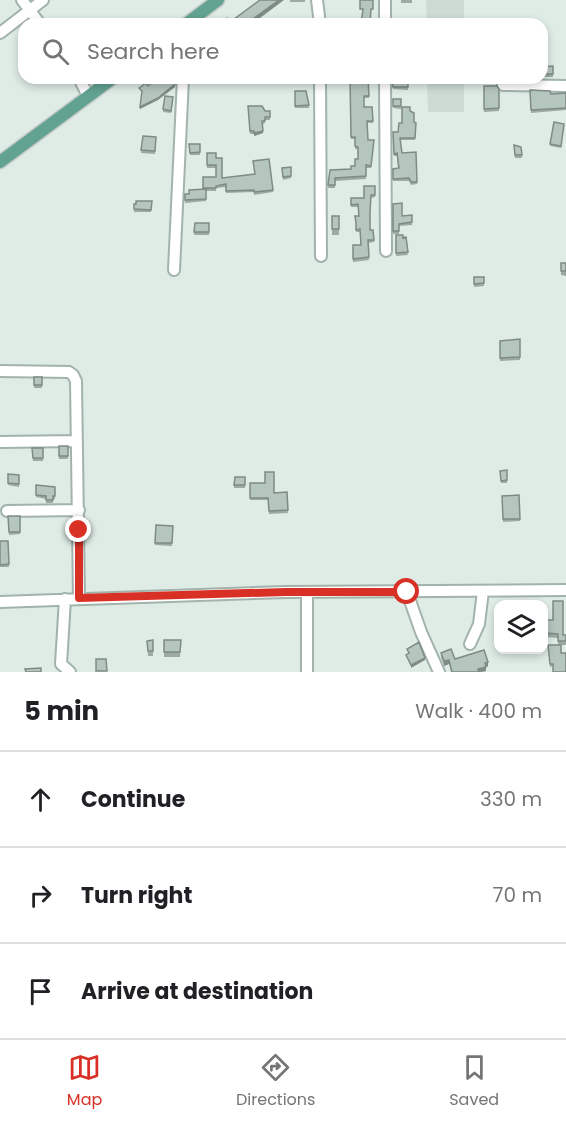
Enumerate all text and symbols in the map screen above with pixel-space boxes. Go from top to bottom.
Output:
search box [18,18,548,84]
icon: search [39,35,72,68]
text: Search here [87,36,220,67]
route end [65,516,91,542]
route start [393,578,419,604]
map controls [494,600,548,654]
button: layers [494,600,548,654]
text: 5 min [24,693,99,729]
text: Walk · 400 m [415,697,542,725]
icon: ahead [24,783,57,816]
text: Continue [81,784,185,815]
text: 330 m [480,785,542,813]
icon: right [24,879,57,912]
text: Turn right [81,880,192,911]
text: 70 m [493,881,542,909]
icon: arrive [24,975,57,1008]
text: Arrive at destination [81,976,313,1007]
tab: Map [67,1051,102,1112]
tab: Directions [236,1051,315,1112]
tab: Saved [449,1051,499,1112]

